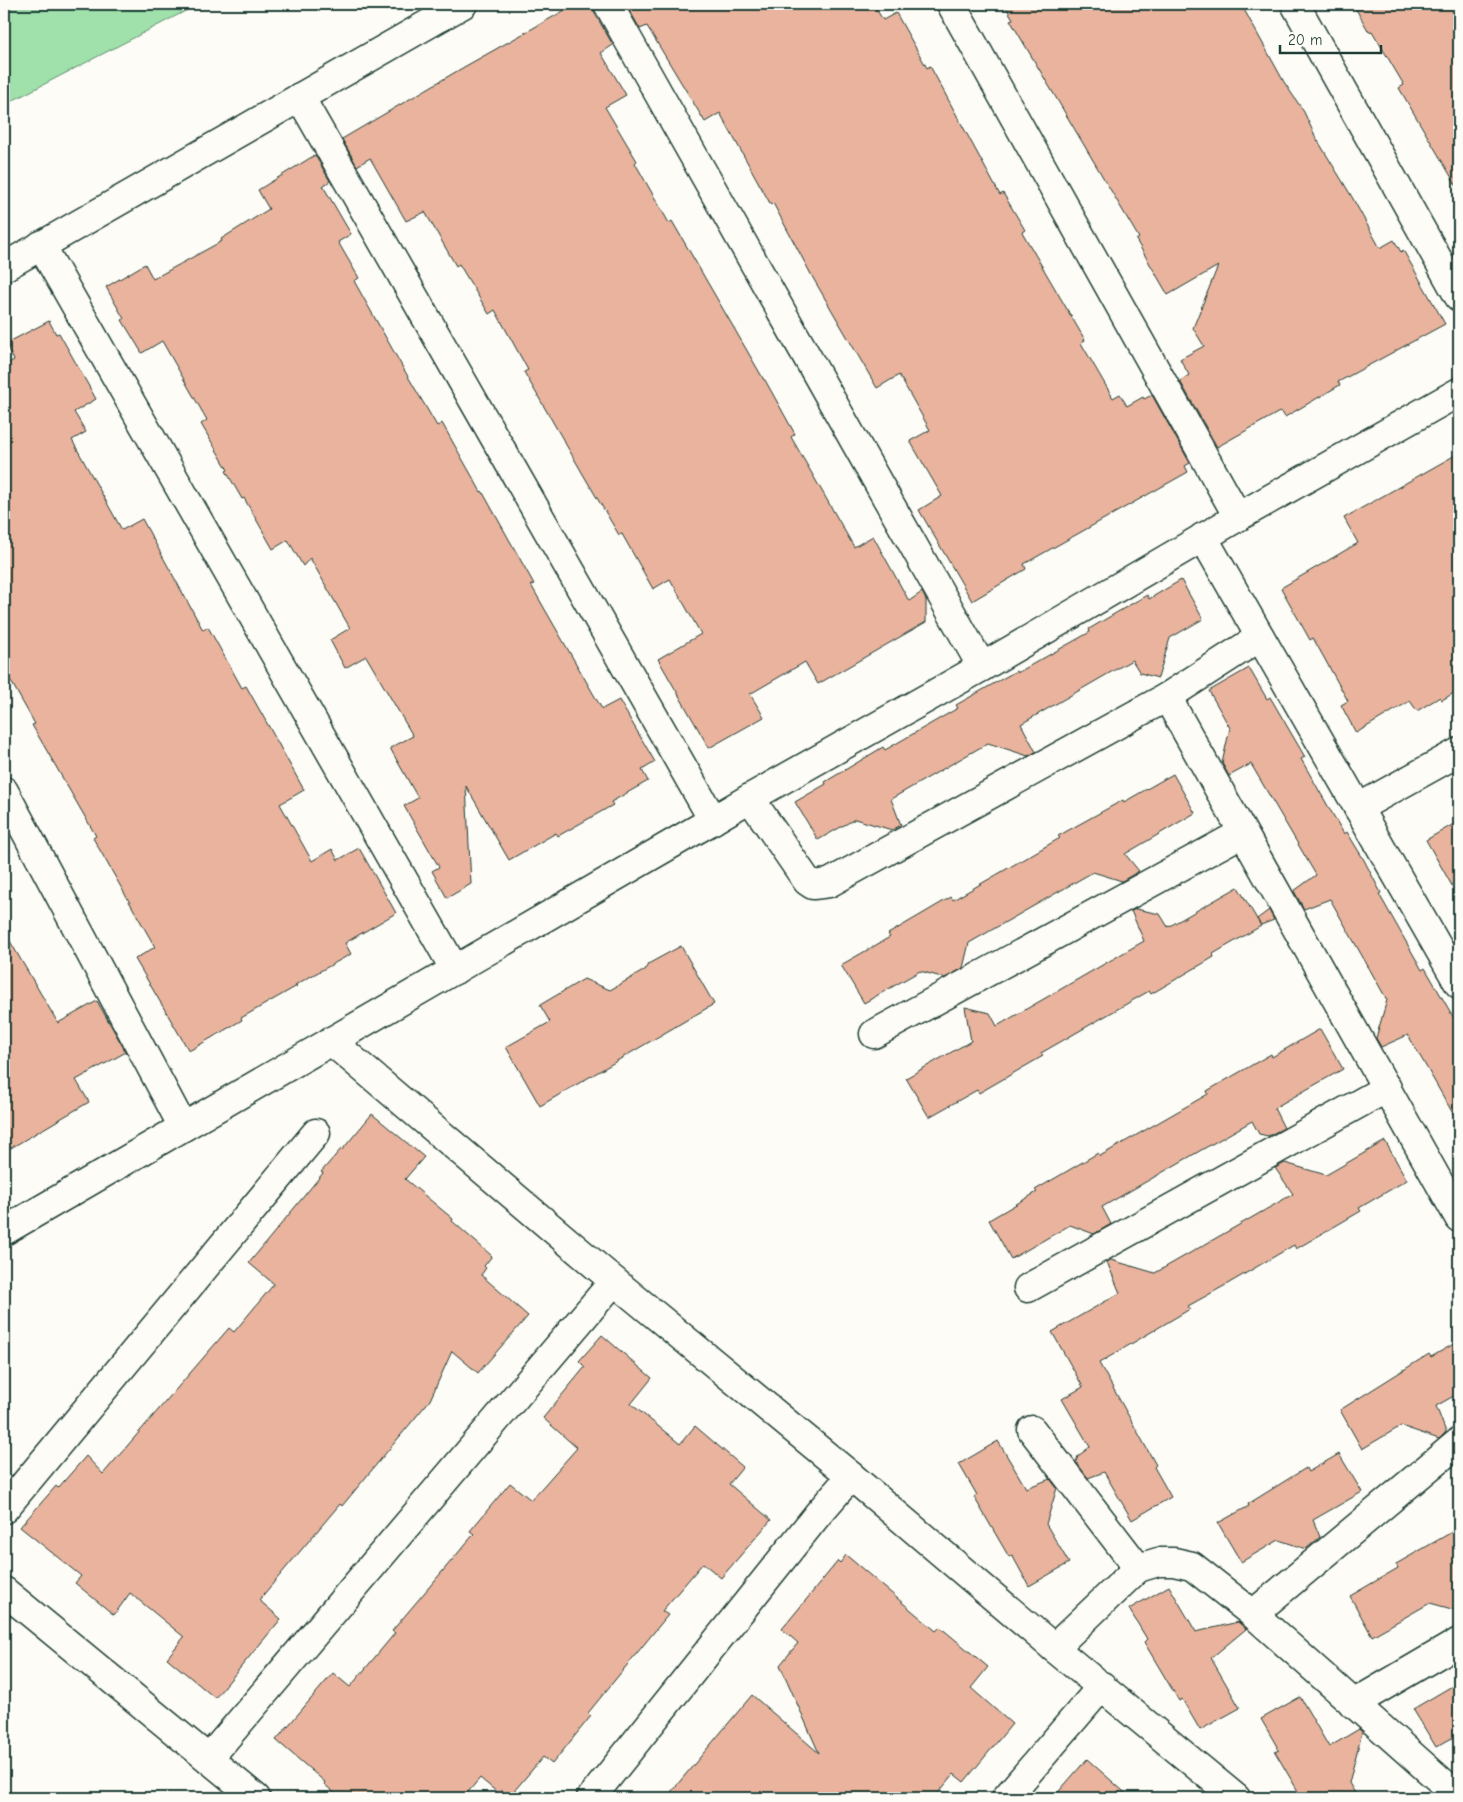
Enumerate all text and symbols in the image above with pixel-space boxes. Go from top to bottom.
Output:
scale bar [1280,22,1382,54]
text: 20 m [1288,31,1322,49]

